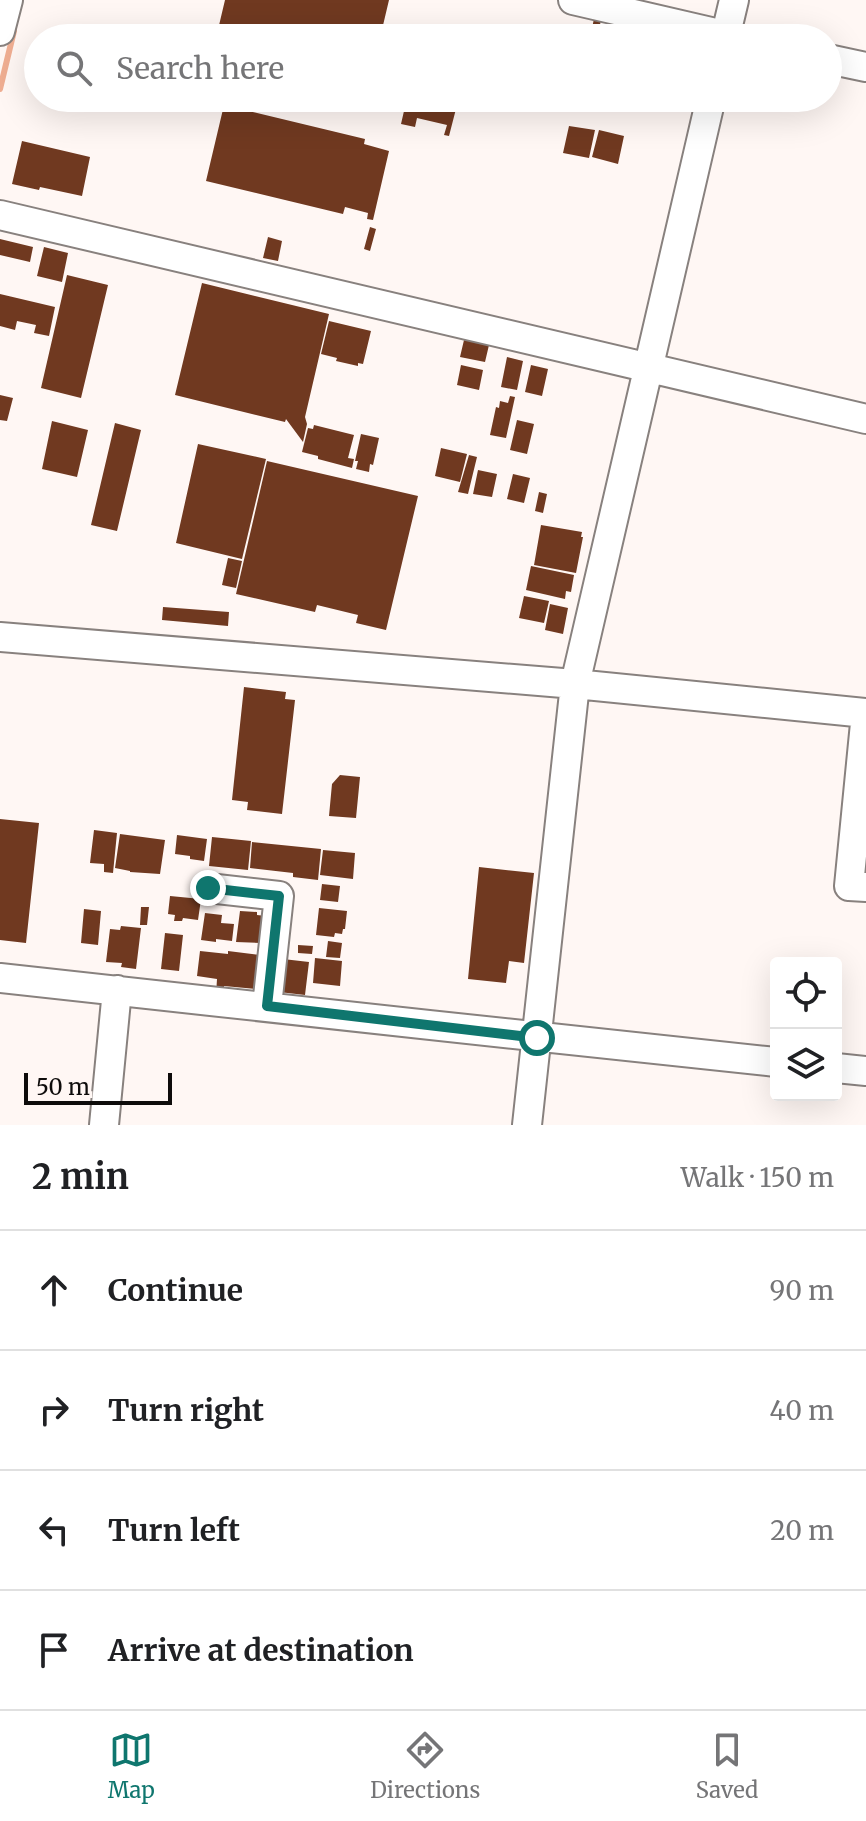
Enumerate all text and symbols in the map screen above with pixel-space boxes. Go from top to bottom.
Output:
search box [24,24,842,112]
icon: search [52,46,96,90]
text: Search here [116,49,284,87]
route end [190,870,226,906]
map controls [770,957,842,1101]
button: locate [770,957,842,1029]
route start [519,1020,555,1056]
button: layers [770,1029,842,1101]
scale bar [24,1069,172,1105]
text: 50 m [36,1073,90,1101]
text: 2 min [32,1156,129,1198]
text: Walk · 150 m [681,1161,834,1194]
icon: ahead [32,1268,76,1312]
text: Continue [108,1271,243,1309]
text: 90 m [770,1274,834,1307]
icon: right [32,1388,76,1432]
text: Turn right [108,1391,264,1429]
text: 40 m [770,1394,834,1427]
icon: left [32,1508,76,1552]
text: Turn left [108,1511,240,1549]
text: 20 m [770,1514,834,1547]
icon: arrive [32,1628,76,1672]
text: Arrive at destination [108,1631,414,1669]
tab: Map [108,1728,155,1804]
tab: Directions [370,1728,480,1804]
tab: Saved [696,1728,758,1804]

